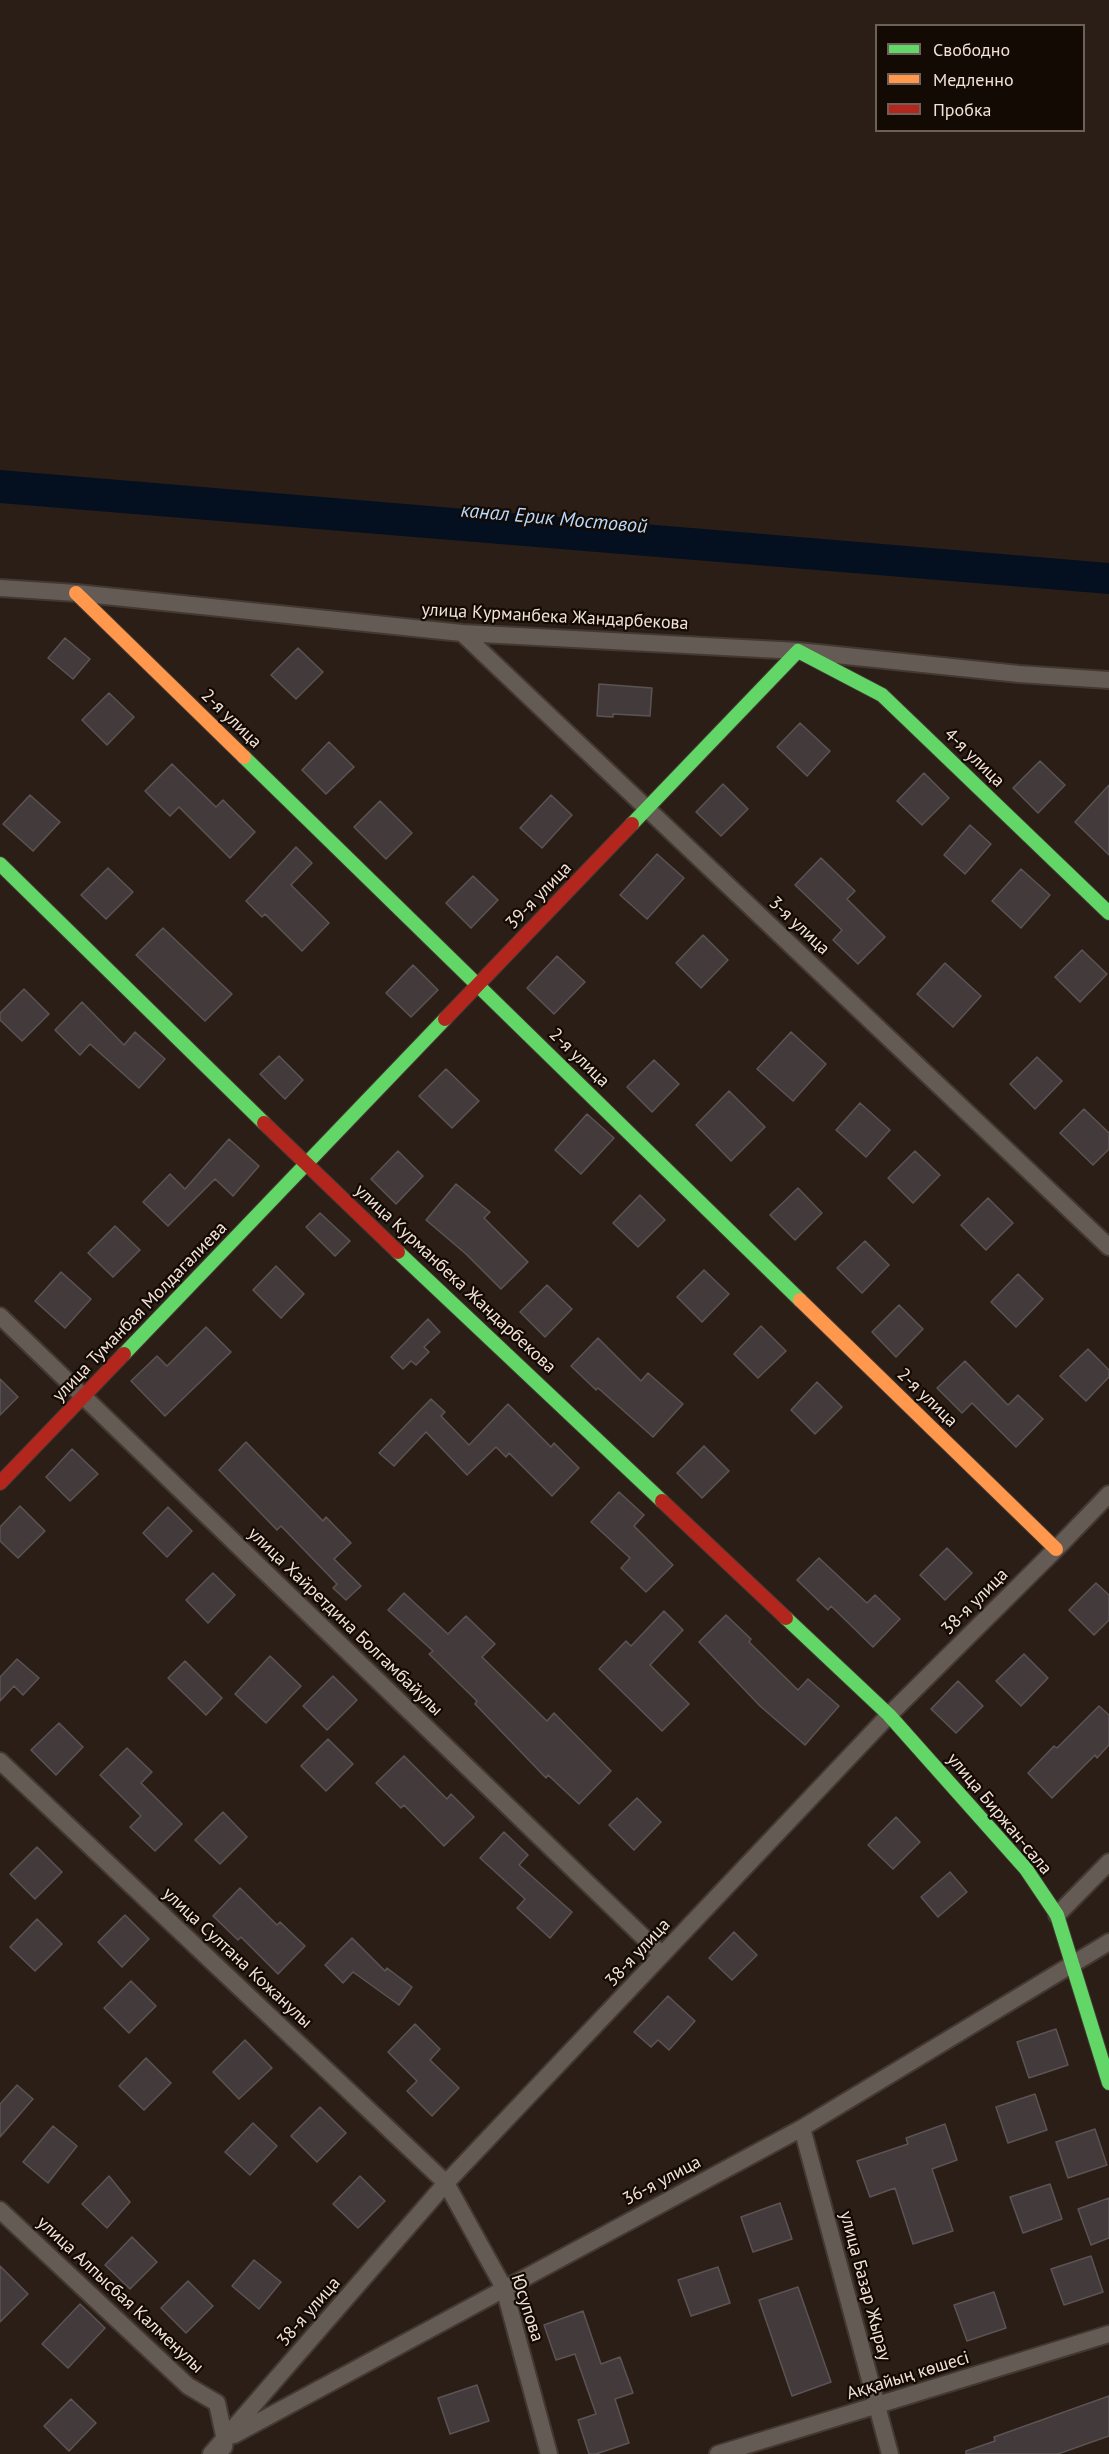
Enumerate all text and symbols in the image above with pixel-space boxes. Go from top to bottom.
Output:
legend [875,24,1085,132]
text: Свободно [933,38,1010,61]
text: Медленно [933,68,1014,91]
text: Пробка [933,98,991,121]
water label: канал Ерик Мостовой [460,499,648,539]
street label: улица Курманбека Жандарбекова [421,599,689,635]
street label: 2-я улица [196,685,266,753]
street label: 4-я улица [939,724,1009,792]
street label: 39-я улица [502,858,576,934]
street label: 3-я улица [764,892,834,960]
street label: 2-я улица [544,1024,614,1092]
street label: улица Курманбека Жандарбекова [350,1180,560,1378]
street label: улица Туманбая Молдагалиева [48,1217,232,1407]
street label: 2-я улица [892,1364,962,1432]
street label: улица Хайретдина Болгамбайулы [243,1523,447,1721]
street label: 38-я улица [937,1564,1013,1640]
street label: улица Биржан-сала [942,1749,1056,1879]
street label: улица Султана Кожанулы [158,1883,316,2033]
street label: 38-я улица [601,1914,675,1992]
street label: 36-я улица [619,2151,705,2211]
street label: улица Базар Жырау [835,2209,895,2363]
street label: улица Алпысбая Калменулы [32,2212,208,2378]
street label: Юсупова [506,2272,548,2344]
street label: 38-я улица [273,2273,345,2351]
street label: Аққайың көшесі [844,2347,972,2405]

